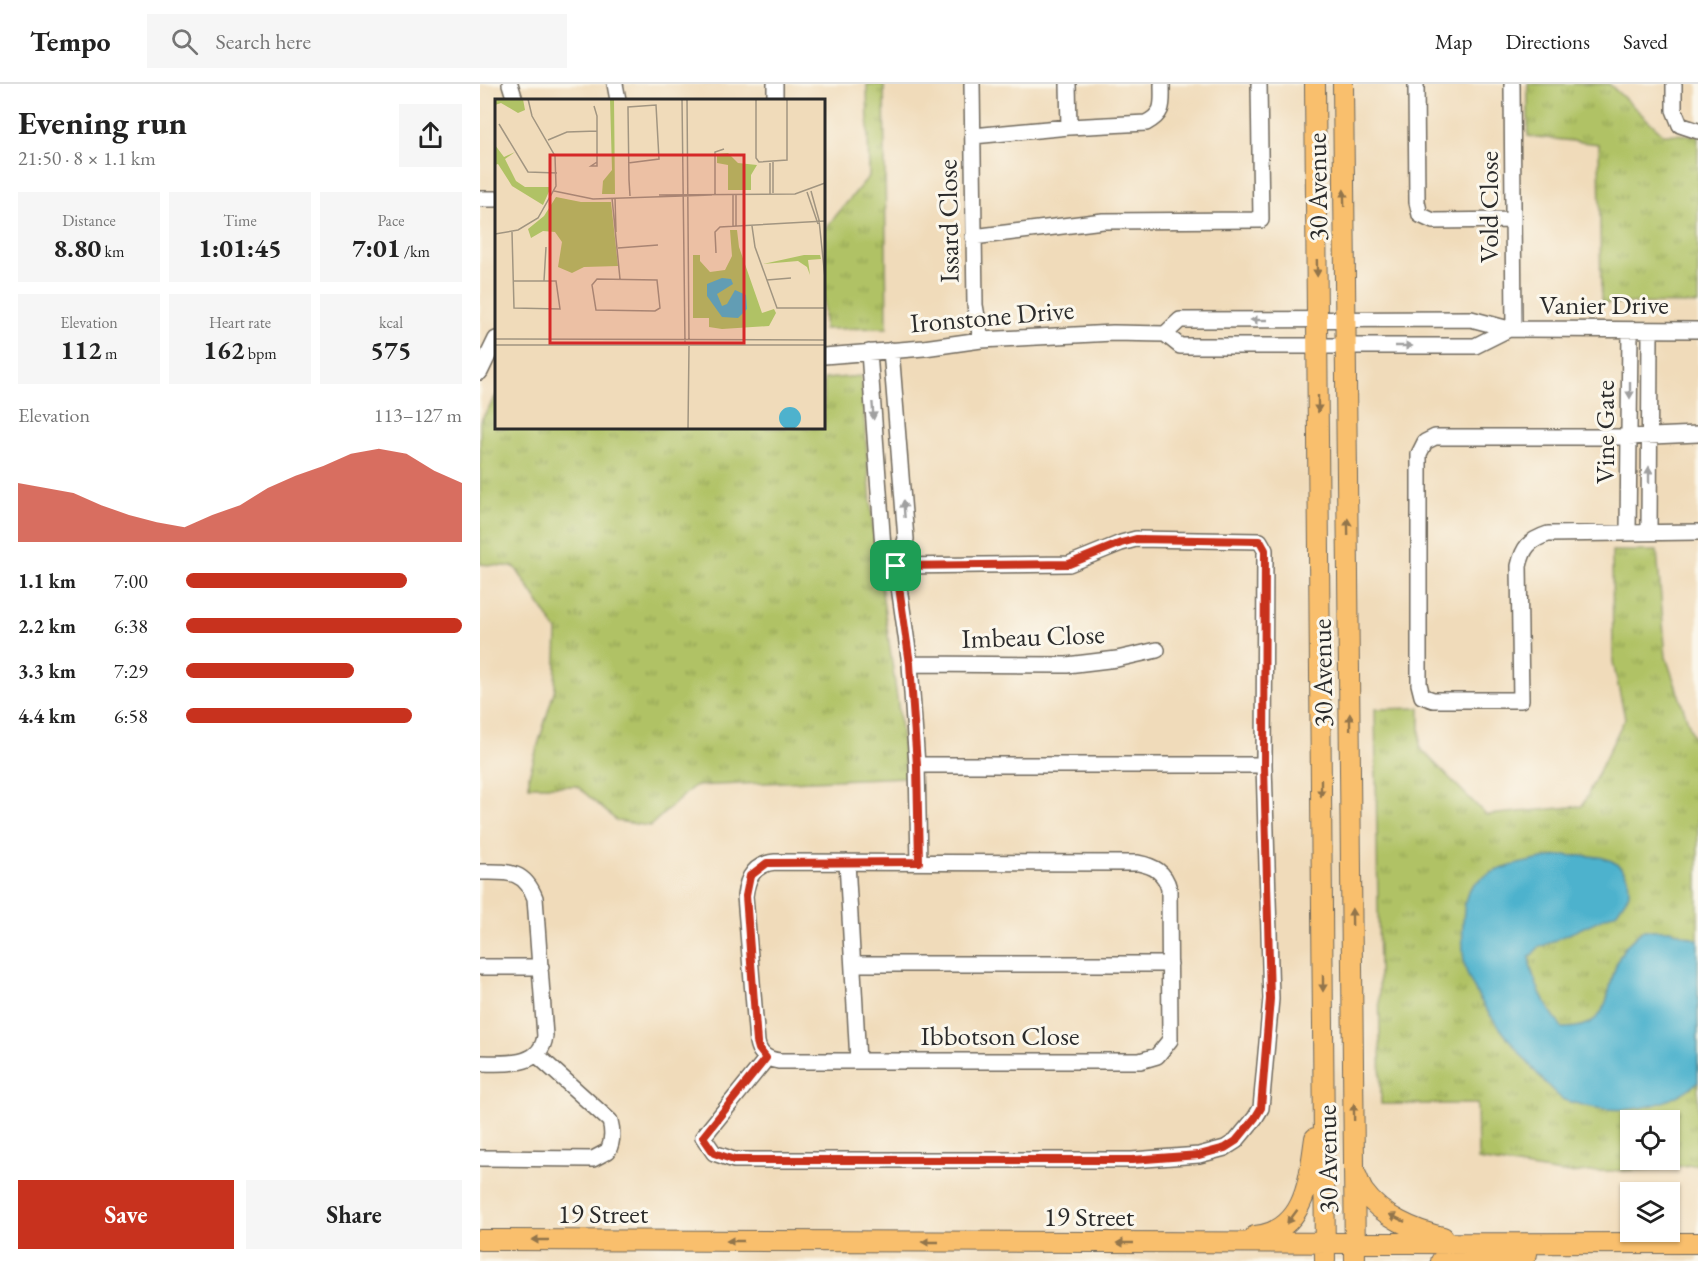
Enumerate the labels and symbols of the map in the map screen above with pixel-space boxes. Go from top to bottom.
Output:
inset map [495,99,825,429]
street label: 30 Avenue [1299,132,1335,242]
street label: Vold Close [1471,151,1506,263]
street label: Issard Close [929,159,967,283]
one-way arrow [1339,189,1349,208]
one-way arrow [1312,259,1322,278]
street label: Vanier Drive [1539,287,1669,322]
street label: Ironstone Drive [909,291,1075,341]
one-way arrow [1249,315,1268,325]
one-way arrow [1395,341,1414,351]
street label: Vine Gate [1587,380,1622,484]
one-way arrow [1625,380,1634,399]
one-way arrow [1313,395,1323,414]
one-way arrow [868,401,878,420]
one-way arrow [1645,465,1654,484]
one-way arrow [899,500,908,519]
one-way arrow [1343,517,1353,536]
pin [870,540,921,591]
street label: Imbeau Close [961,616,1105,656]
street label: 30 Avenue [1304,618,1340,728]
one-way arrow [1345,712,1355,731]
one-way arrow [1317,779,1326,798]
one-way arrow [1347,907,1357,926]
one-way arrow [1318,974,1328,993]
street label: Ibbotson Close [921,1018,1079,1053]
one-way arrow [1349,1102,1359,1121]
street label: 30 Avenue [1309,1104,1345,1214]
street label: 19 Street [558,1196,649,1231]
street label: 19 Street [1044,1199,1135,1234]
one-way arrow [1285,1209,1298,1225]
one-way arrow [1388,1214,1405,1223]
one-way arrow [531,1235,550,1245]
one-way arrow [726,1236,745,1246]
one-way arrow [921,1237,940,1247]
one-way arrow [1116,1238,1135,1248]

